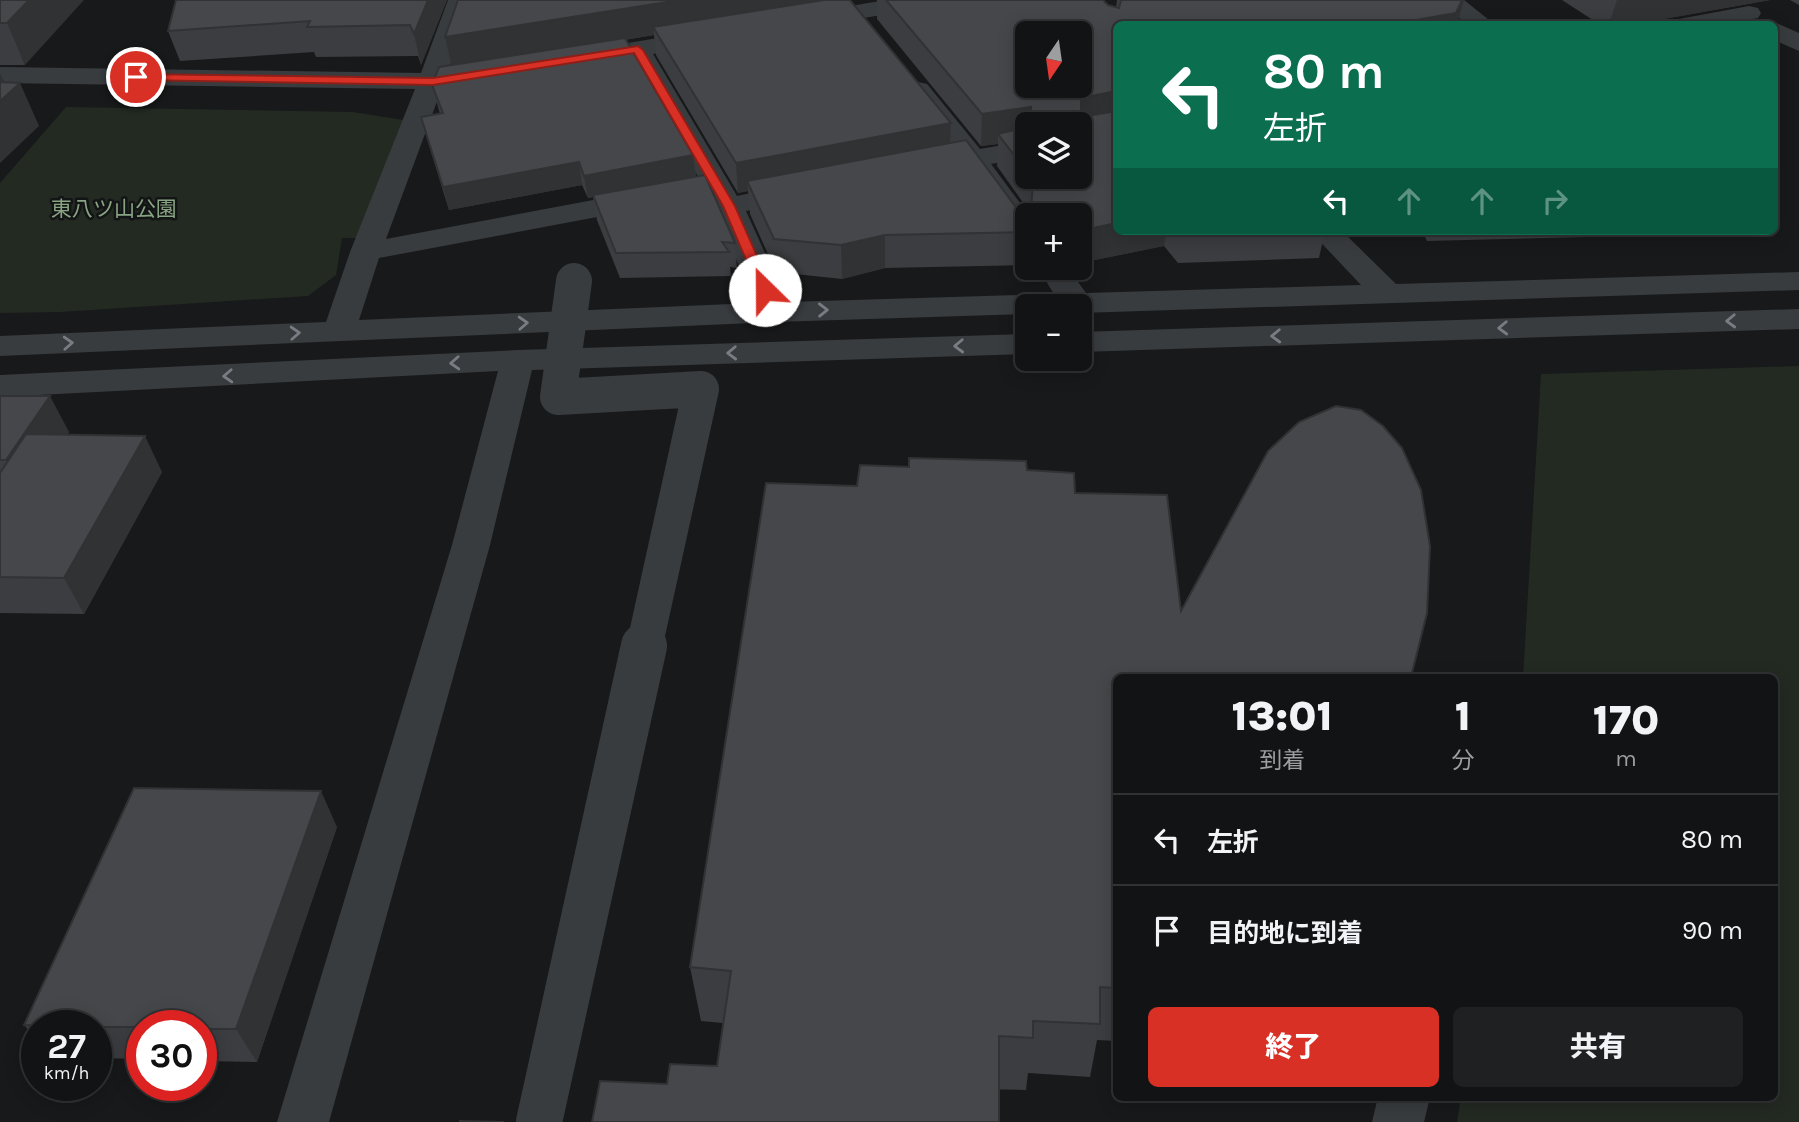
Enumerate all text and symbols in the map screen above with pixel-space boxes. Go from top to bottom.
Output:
north arrow [1015,21,1092,98]
map controls [1015,21,1092,371]
text: 80 m [1263,43,1385,100]
pin [106,47,166,107]
icon: left [1148,49,1239,140]
icon: arrive [117,58,155,96]
text: 左折 [1263,110,1327,147]
button: layers [1015,112,1092,189]
icon: left [1317,182,1355,220]
icon: ahead [1390,182,1428,220]
icon: ahead [1463,182,1501,220]
icon: right [1536,182,1574,220]
park label: 東八ツ山公園 [51,197,177,221]
button: + [1015,203,1092,280]
position arrow [728,253,802,327]
button: − [1015,294,1092,371]
one-way arrow [818,303,829,318]
one-way arrow [1725,314,1736,329]
one-way arrow [517,315,528,330]
one-way arrow [1498,321,1509,336]
one-way arrow [290,325,301,340]
one-way arrow [1270,328,1281,343]
one-way arrow [63,336,74,351]
one-way arrow [953,338,964,353]
one-way arrow [726,346,737,361]
one-way arrow [450,356,461,371]
one-way arrow [222,368,233,383]
text: 13:01 [1232,691,1333,741]
text: 1 [1455,691,1471,741]
text: 170 [1593,695,1659,745]
text: m [1615,745,1637,772]
text: 到着 [1259,747,1305,774]
text: 分 [1451,747,1474,774]
icon: left [1148,821,1186,859]
text: 80 m [1681,824,1743,855]
text: 左折 [1207,827,1259,858]
icon: arrive [1148,912,1186,950]
text: 90 m [1682,915,1743,946]
text: 目的地に到着 [1207,918,1363,949]
button: 終了 [1148,1007,1439,1087]
button: 共有 [1453,1007,1743,1087]
speed limit sign: 30 [126,1010,217,1101]
text: 27 [47,1026,86,1067]
text: km/h [44,1062,89,1084]

